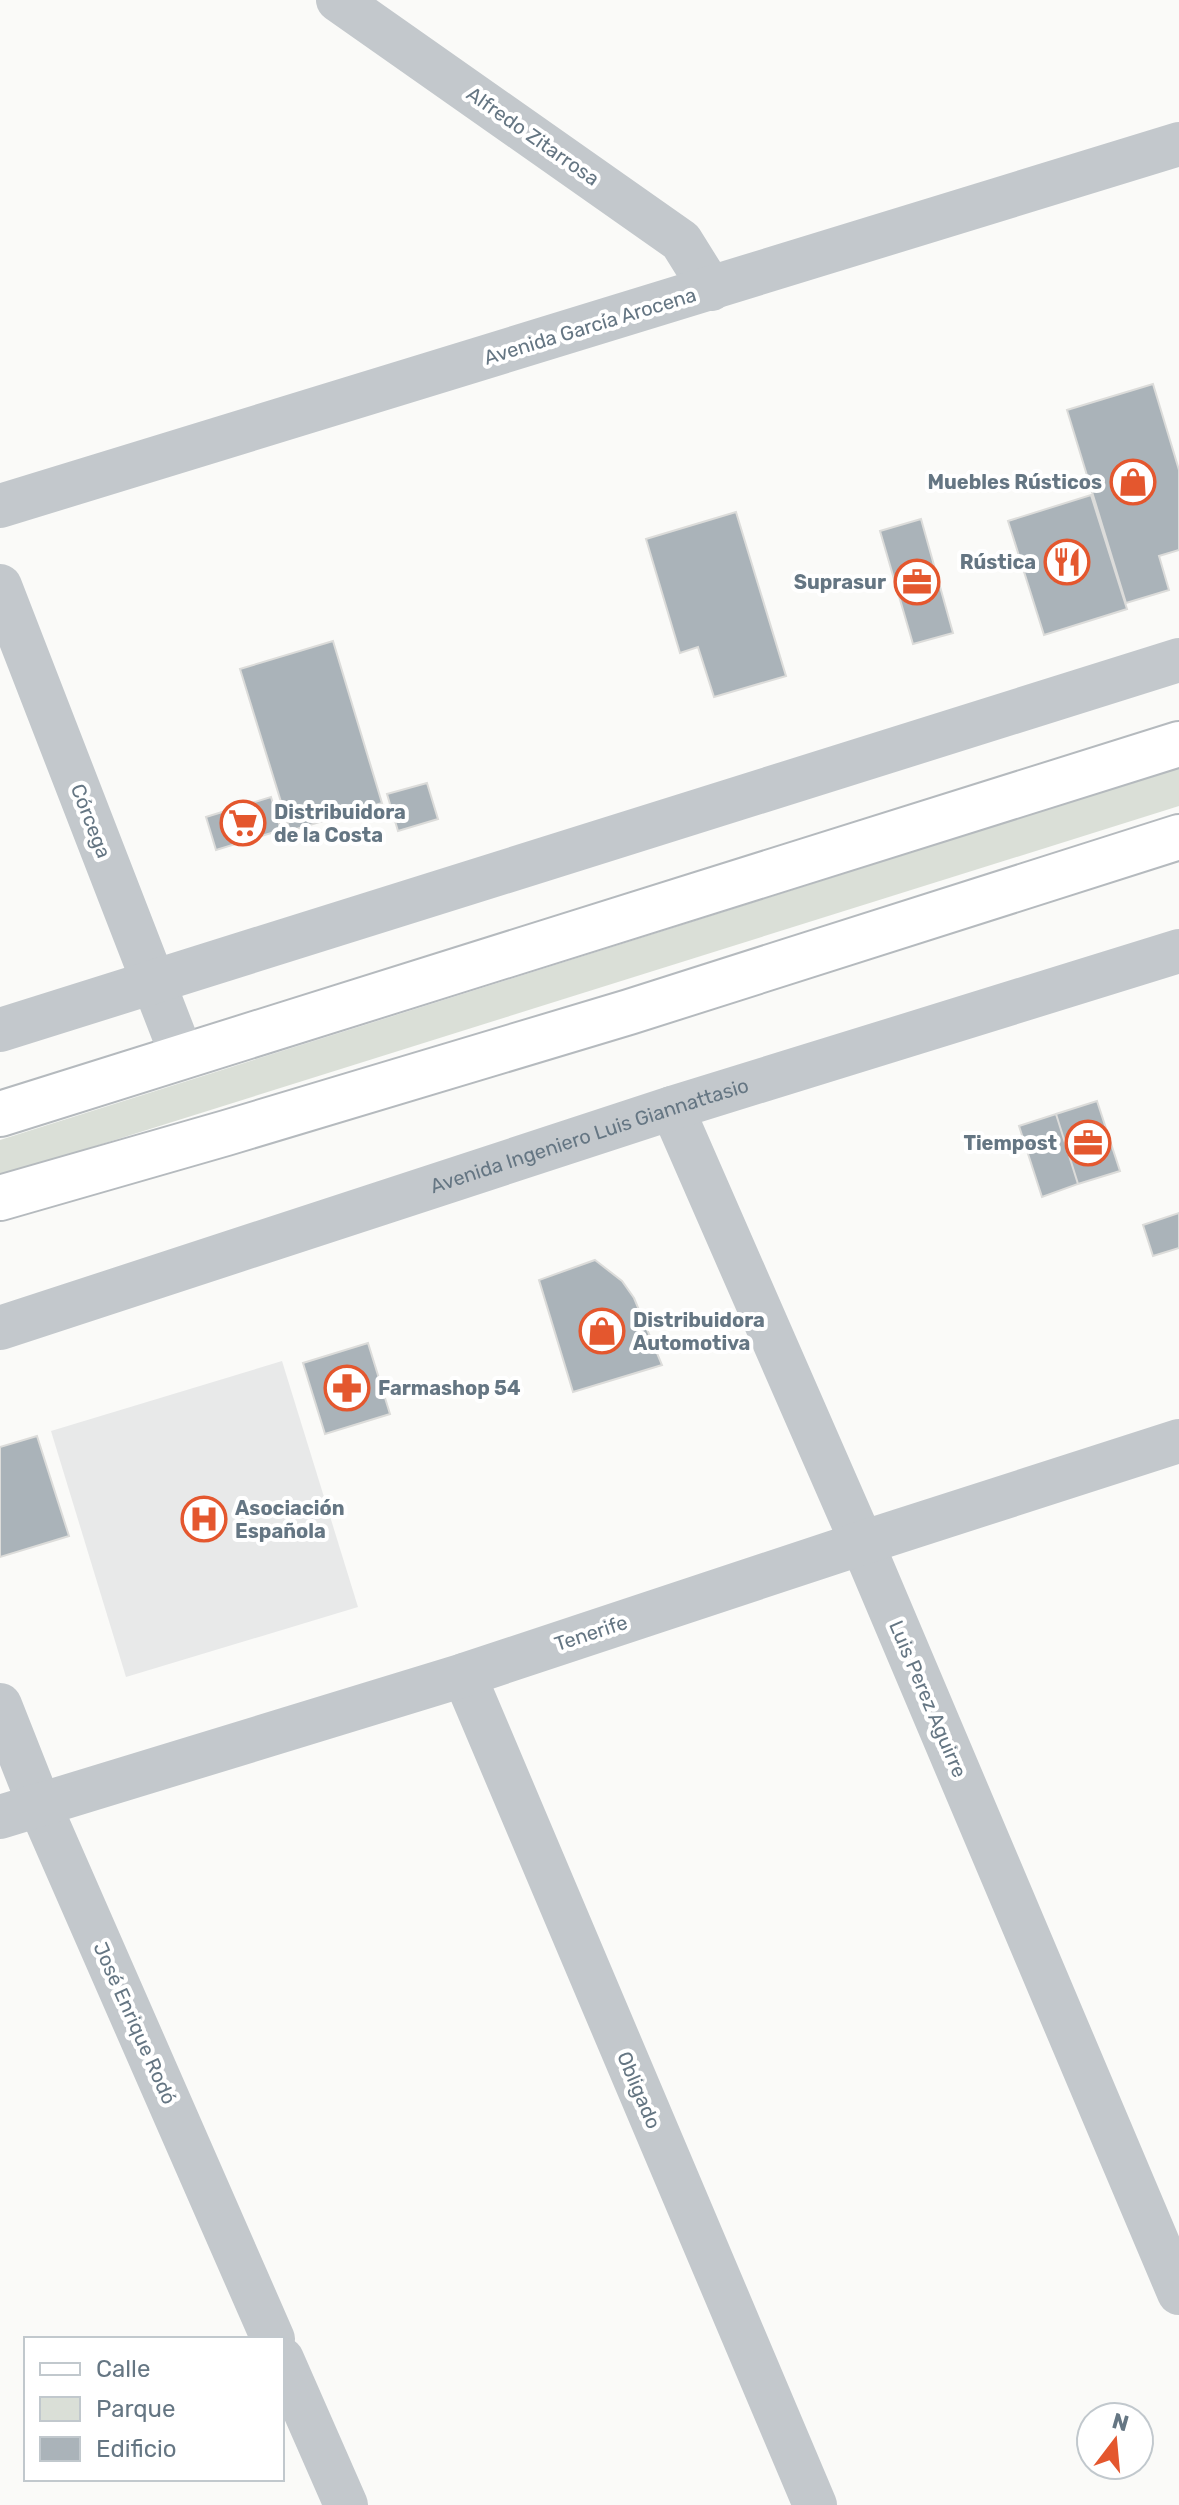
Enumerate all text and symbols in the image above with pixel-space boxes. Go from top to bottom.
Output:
street label: Alfredo Zitarrosa [462,81,604,191]
street label: Avenida García Arocena [481,282,699,370]
shop icon: Muebles Rústicos [1109,458,1157,506]
place label: Muebles Rústicos [927,470,1102,494]
restaurant icon: Rústica [1043,538,1091,586]
place label: Rústica [960,550,1036,574]
office icon: Suprasur [893,558,941,606]
place label: Suprasur [794,570,886,594]
street label: Córcega [66,781,116,861]
supermarket icon: Distribuidora de la Costa [219,799,267,847]
place label: Distribuidora de la Costa [274,800,406,847]
street label: Avenida Ingeniero Luis Giannattasio [427,1073,751,1198]
office icon: Tiempost [1064,1119,1112,1167]
place label: Tiempost [963,1131,1057,1155]
shop icon: Distribuidora Automotiva [578,1307,626,1355]
place label: Distribuidora Automotiva [633,1308,765,1355]
pharmacy icon: Farmashop 54 [323,1364,371,1412]
place label: Farmashop 54 [378,1376,521,1400]
hospital icon: Asociación Española [180,1495,228,1543]
place label: Asociación Española [235,1496,345,1543]
street label: Tenerife [551,1610,631,1656]
street label: Luis Perez Aguirre [884,1617,972,1781]
street label: José Enrique Rodó [88,1938,182,2108]
street label: Obligado [612,2048,666,2132]
legend [24,2337,284,2481]
text: Calle [96,2355,150,2383]
text: Parque [96,2395,175,2423]
north arrow [1075,2401,1155,2481]
text: N [1109,2407,1132,2437]
text: Edificio [96,2435,177,2463]

